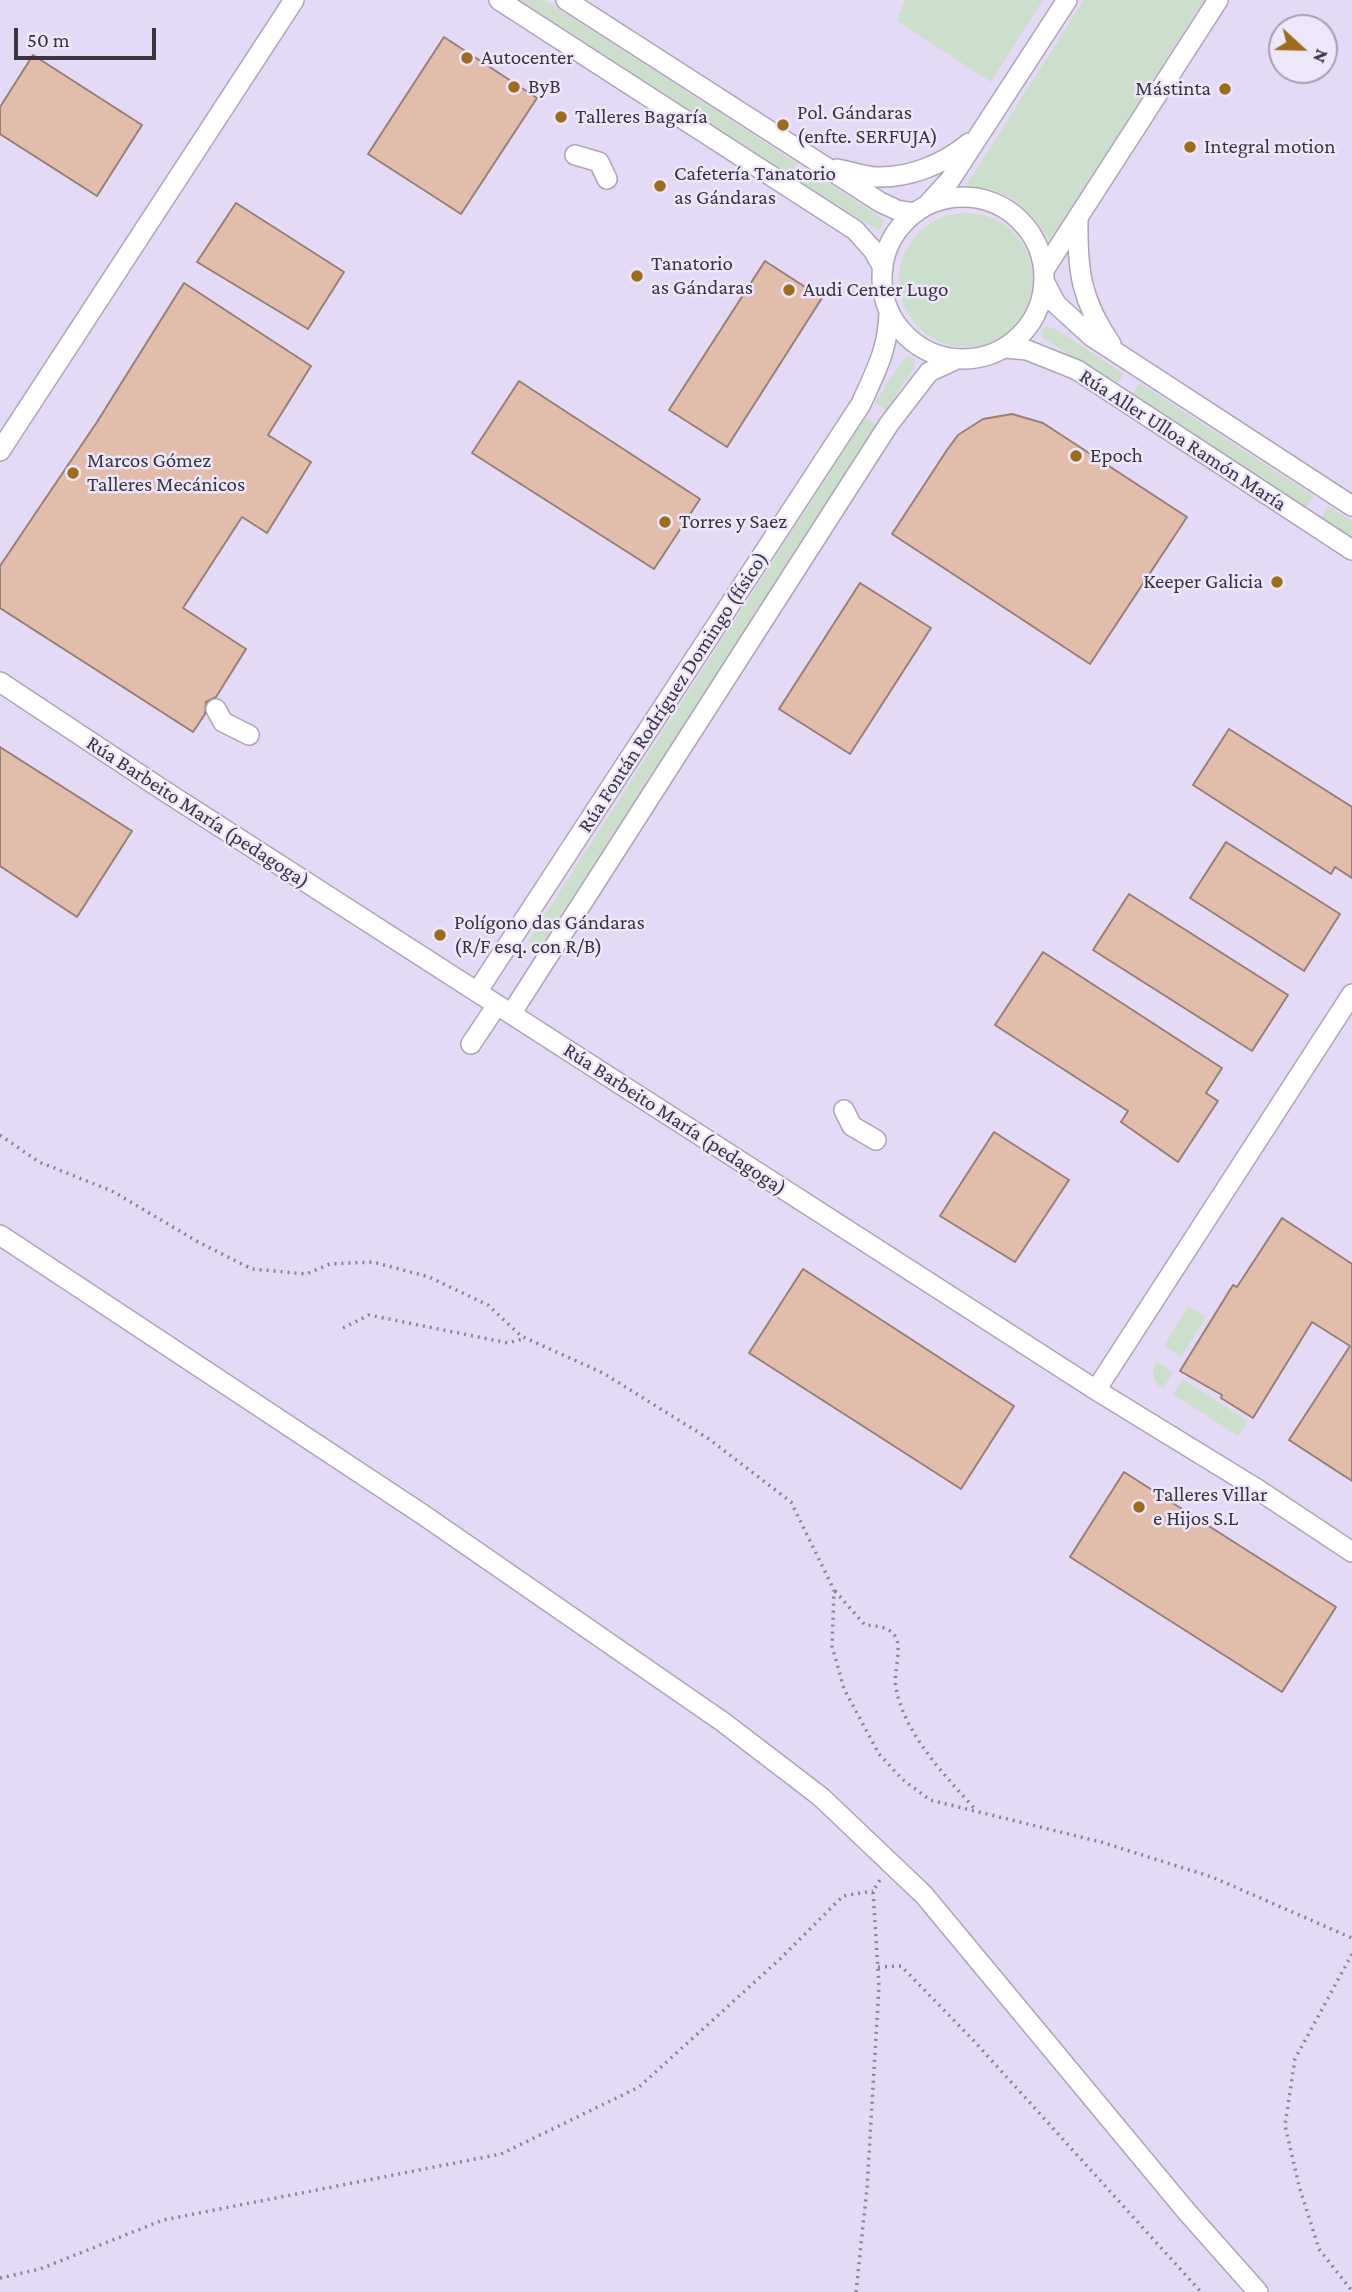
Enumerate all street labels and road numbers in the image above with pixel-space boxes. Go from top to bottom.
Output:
street label: Rúa Aller Ulloa Ramón María [1075,364,1291,516]
street label: Rúa Fontán Rodríguez Domingo (físico) [573,547,773,837]
street label: Rúa Barbeito María (pedagoga) [82,730,314,894]
street label: Rúa Barbeito María (pedagoga) [559,1037,791,1201]

